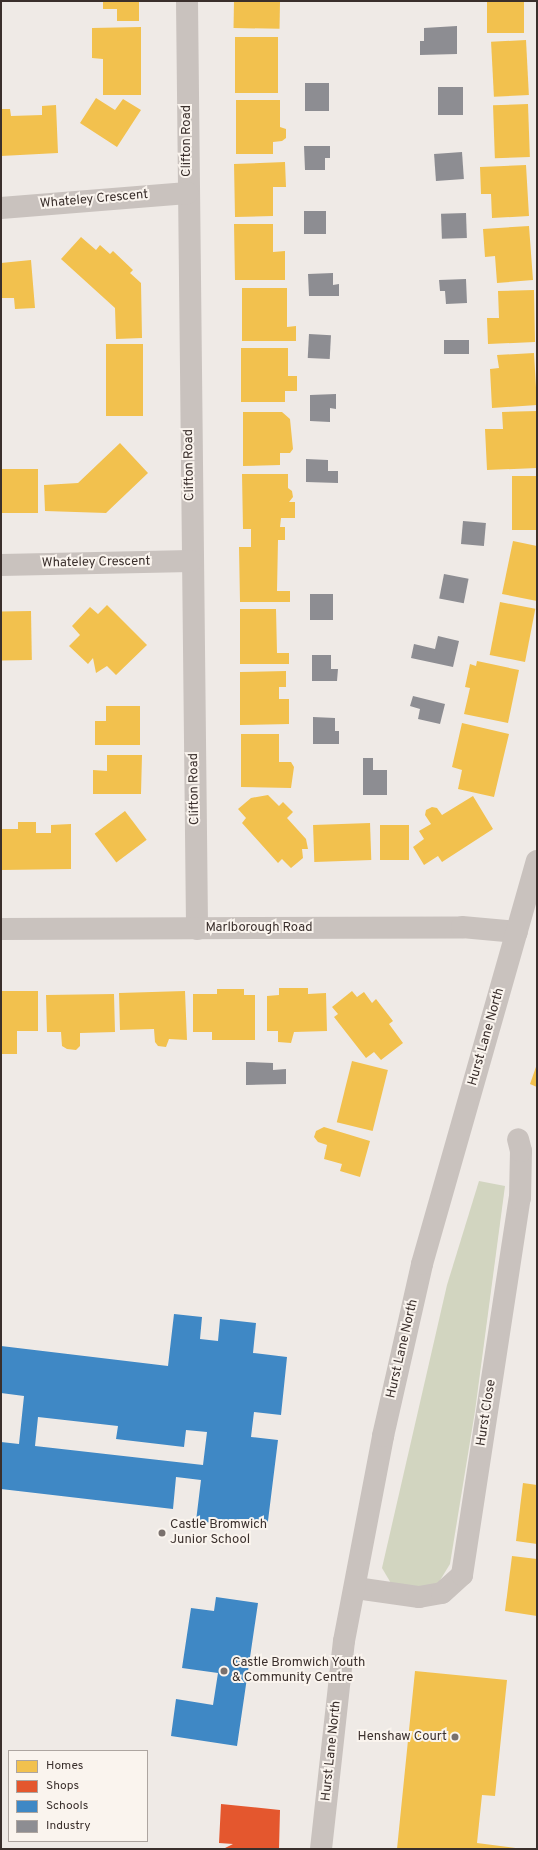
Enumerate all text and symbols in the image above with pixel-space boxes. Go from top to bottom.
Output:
street label: Clifton Road [179,105,195,177]
street label: Whateley Crescent [39,187,149,213]
street label: Clifton Road [182,429,198,501]
street label: Whateley Crescent [42,554,150,572]
street label: Clifton Road [187,753,203,825]
street label: Marlborough Road [205,920,313,936]
street label: Hurst Lane North [466,986,508,1088]
street label: Hurst Lane North [384,1298,422,1400]
street label: Hurst Close [474,1379,500,1447]
place label: Castle Bromwich Junior School [170,1518,267,1549]
marker: Castle Bromwich Junior School [157,1528,167,1538]
place label: Castle Bromwich Youth & Community Centre [232,1656,366,1687]
marker: Castle Bromwich Youth & Community Centre [219,1666,229,1676]
street label: Hurst Lane North [319,1700,345,1802]
place label: Henshaw Court [358,1729,447,1745]
marker: Henshaw Court [450,1732,460,1742]
legend [8,1750,148,1842]
text: Homes [46,1758,83,1774]
text: Shops [46,1778,79,1794]
text: Schools [46,1798,88,1814]
text: Industry [46,1818,91,1834]

